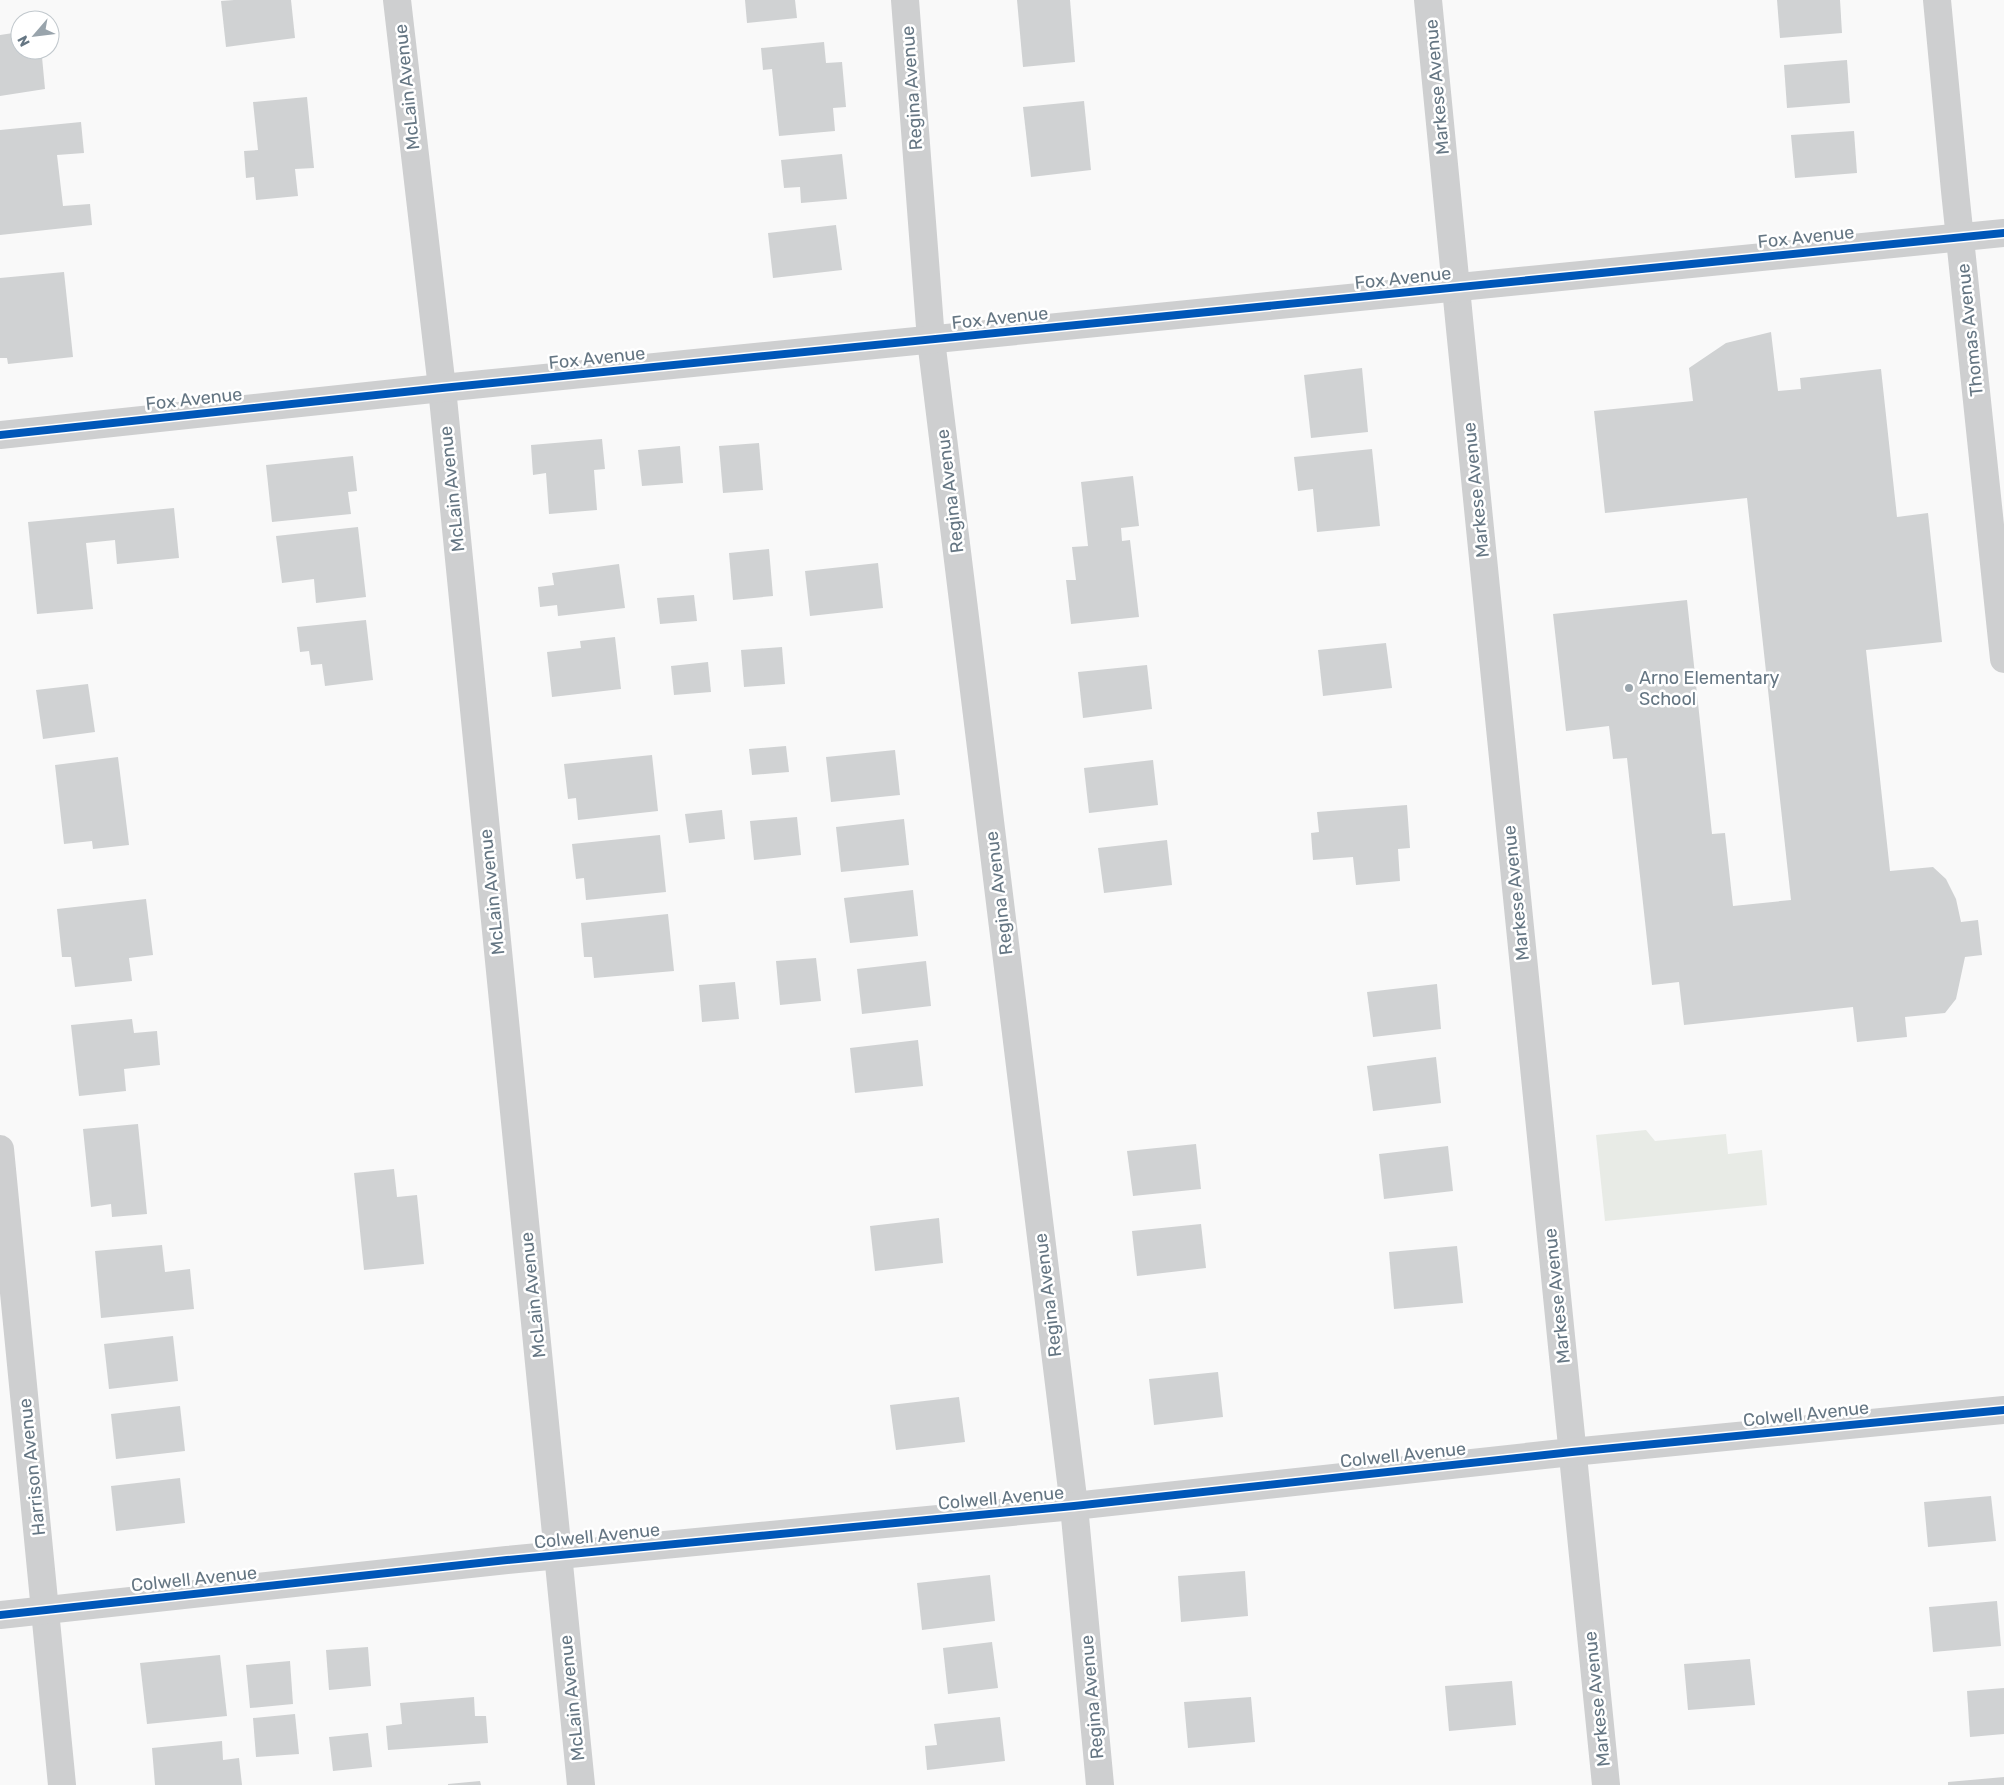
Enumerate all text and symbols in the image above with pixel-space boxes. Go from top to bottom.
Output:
north arrow [10,10,60,60]
street label: Markese Avenue [1420,18,1454,156]
street label: McLain Avenue [389,23,425,151]
street label: Regina Avenue [897,25,927,151]
text: N [14,32,34,49]
street label: Fox Avenue [1757,221,1855,253]
street label: Fox Avenue [1354,262,1452,294]
street label: Thomas Avenue [1952,262,1988,398]
street label: Fox Avenue [951,302,1049,334]
street label: Fox Avenue [548,342,646,374]
street label: Fox Avenue [145,383,243,415]
street label: Markese Avenue [1458,421,1494,559]
street label: McLain Avenue [434,425,470,553]
street label: Regina Avenue [931,428,969,554]
place label: Arno Elementary School [1639,667,1780,710]
marker: Arno Elementary School [1623,682,1635,694]
street label: Markese Avenue [1498,824,1534,962]
street label: McLain Avenue [474,828,510,956]
street label: Regina Avenue [980,830,1018,956]
street label: Markese Avenue [1539,1227,1575,1365]
street label: McLain Avenue [515,1231,551,1359]
street label: Regina Avenue [1029,1232,1067,1358]
street label: Colwell Avenue [1742,1396,1870,1432]
street label: Harrison Avenue [14,1397,50,1537]
street label: Colwell Avenue [1339,1437,1467,1473]
street label: Colwell Avenue [937,1482,1065,1514]
street label: Colwell Avenue [533,1518,661,1554]
street label: Colwell Avenue [130,1561,258,1597]
street label: Markese Avenue [1579,1630,1615,1768]
street label: McLain Avenue [554,1634,590,1762]
street label: Regina Avenue [1076,1634,1108,1760]

